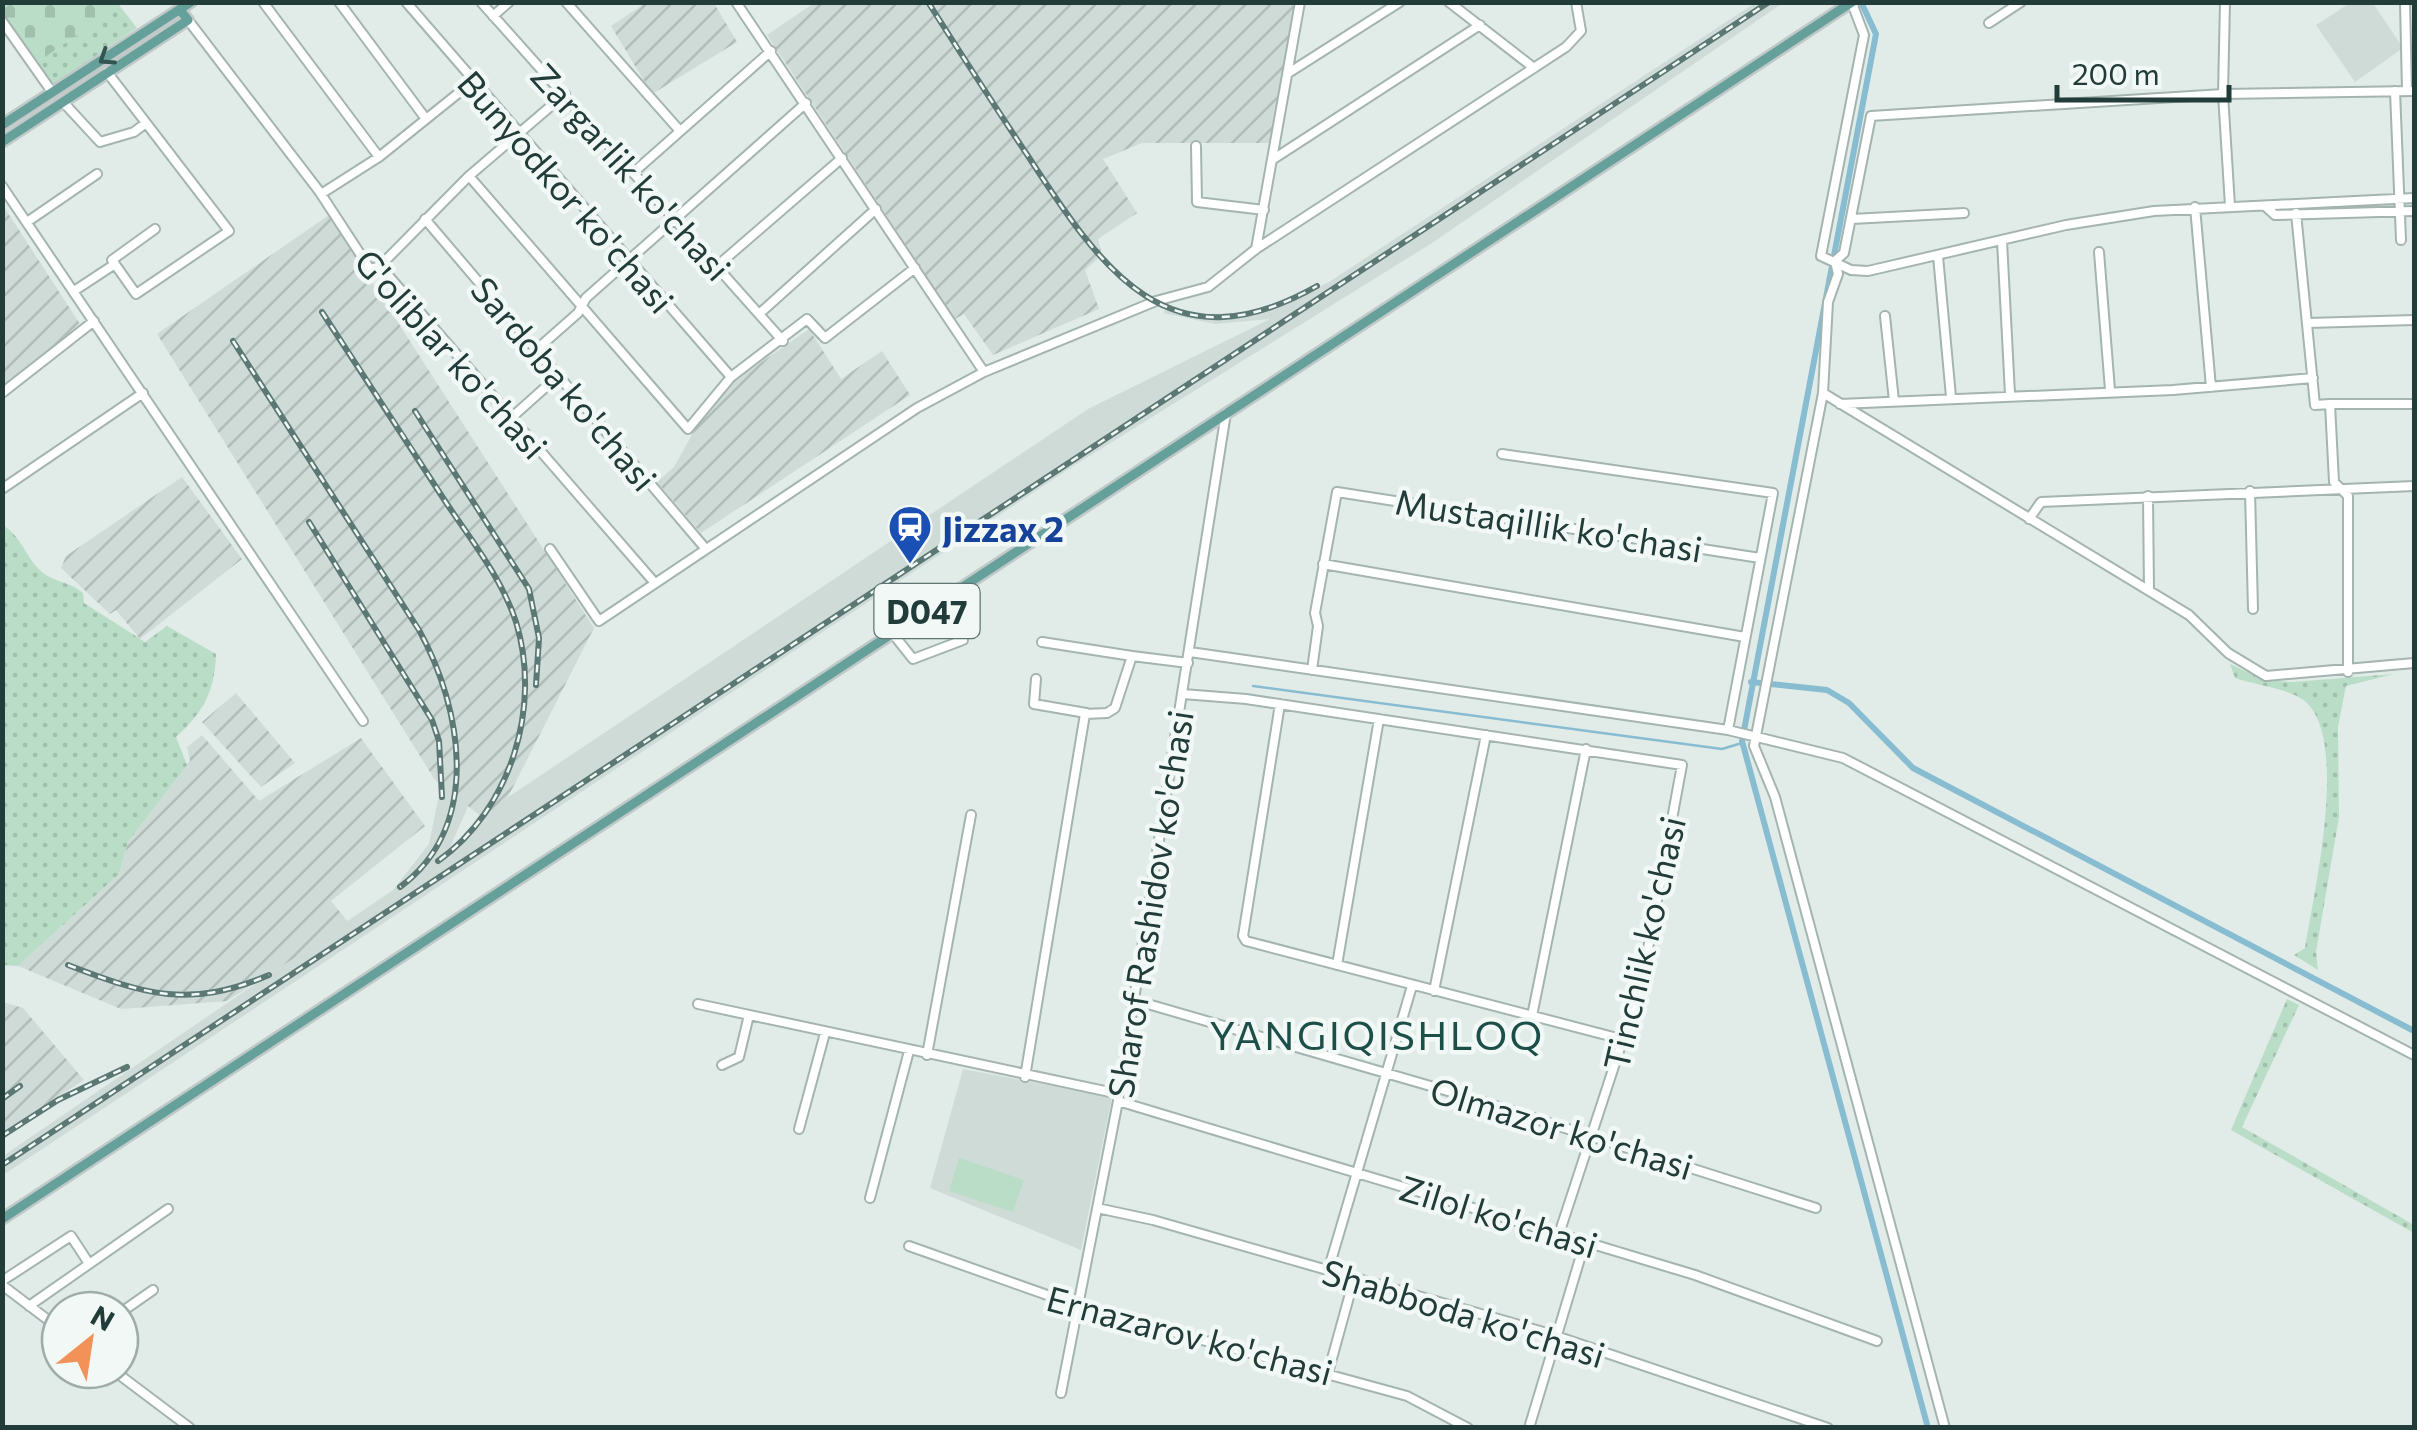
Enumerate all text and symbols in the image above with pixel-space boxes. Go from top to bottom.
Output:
scale bar [2057,40,2230,102]
one-way arrow [99,45,117,64]
street label: Zargarlik ko'chasi [523,54,741,288]
text: 200 m [2072,54,2160,91]
street label: Bunyodkor ko'chasi [450,61,684,321]
street label: G'oliblar ko'chasi [347,239,557,467]
street label: Sardoba ko'chasi [463,267,667,499]
street label: Mustaqillik ko'chasi [1392,479,1706,569]
station icon: Jizzax 2 [887,504,933,565]
place label: Jizzax 2 [942,506,1064,549]
road number: D047 [874,584,980,638]
street label: Sharof Rashidov ko'chasi [1097,707,1201,1101]
street label: Tinchlik ko'chasi [1593,812,1693,1074]
district label: YANGIQISHLOQ [1209,1009,1545,1058]
street label: Olmazor ko'chasi [1426,1067,1698,1187]
street label: Zilol ko'chasi [1395,1165,1603,1265]
street label: Shabboda ko'chasi [1318,1249,1610,1375]
street label: Ernazarov ko'chasi [1042,1275,1338,1393]
north arrow [40,1290,140,1390]
text: N [85,1298,121,1337]

